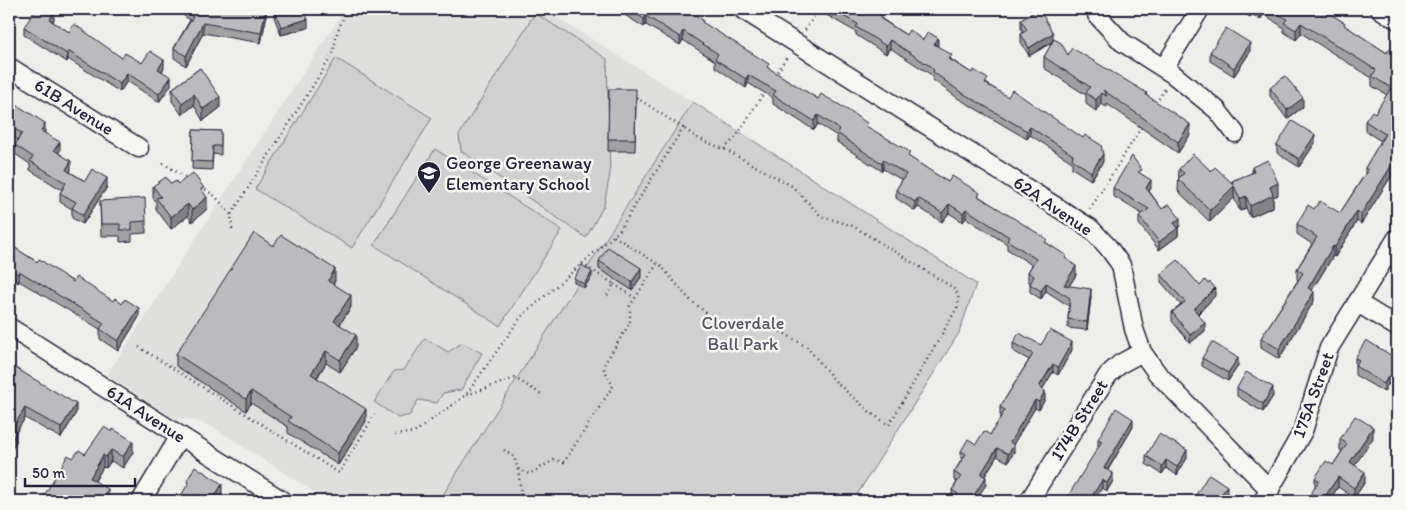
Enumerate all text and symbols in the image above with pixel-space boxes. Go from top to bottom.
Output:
street label: 61B Avenue [30,74,118,140]
place label: George Greenaway Elementary School [446,152,592,195]
school or university icon: George Greenaway Elementary School [416,160,442,194]
street label: 62A Avenue [1009,171,1097,241]
park label: Cloverdale Ball Park [702,312,784,355]
street label: 175A Street [1287,349,1339,441]
street label: 174B Street [1045,375,1113,465]
street label: 61A Avenue [102,380,190,448]
scale bar [25,455,135,487]
text: 50 m [32,464,65,482]

